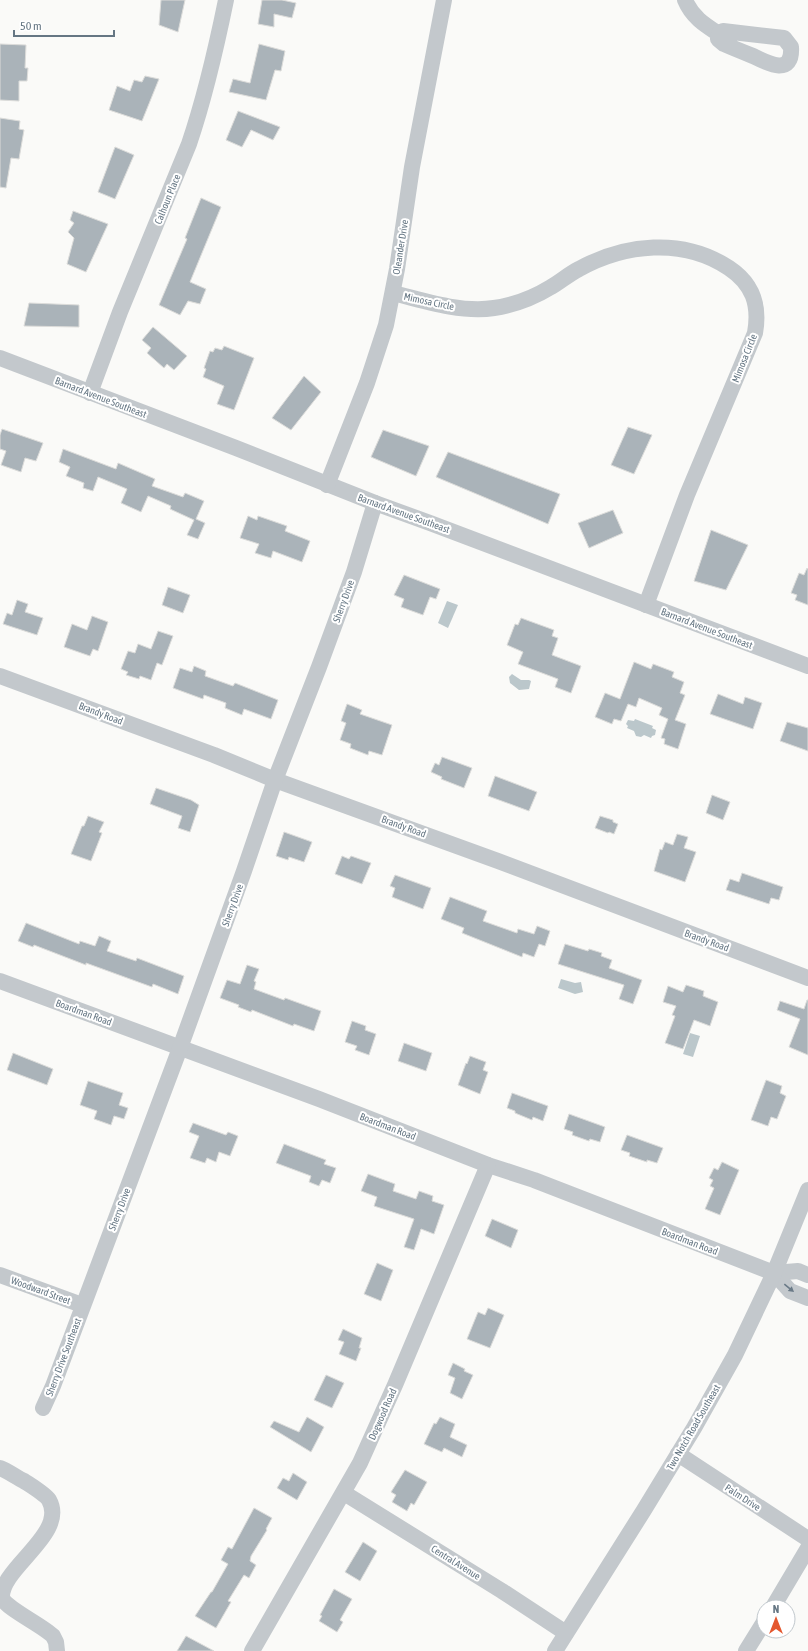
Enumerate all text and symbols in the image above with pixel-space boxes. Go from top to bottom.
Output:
scale bar [14,12,114,38]
text: 50 m [20,19,42,33]
street label: Calhoun Place [152,172,183,226]
street label: Oleander Drive [391,218,410,275]
street label: Mimosa Circle [403,291,455,312]
street label: Mimosa Circle [730,332,759,384]
street label: Barnard Avenue Southeast [54,375,148,420]
street label: Barnard Avenue Southeast [356,492,451,535]
street label: Sherry Drive [331,578,356,624]
street label: Barnard Avenue Southeast [660,606,754,651]
street label: Brandy Road [77,700,125,727]
street label: Brandy Road [380,813,428,840]
street label: Sherry Drive [220,882,245,928]
street label: Brandy Road [683,927,731,954]
street label: Boardman Road [54,997,114,1028]
street label: Boardman Road [358,1111,418,1142]
street label: Sherry Drive [106,1186,133,1232]
street label: Boardman Road [660,1226,720,1257]
street label: Woodward Street [10,1275,72,1306]
one-way arrow [784,1284,795,1293]
street label: Sherry Drive Southeast [43,1316,83,1398]
street label: Two Notch Road Southeast [664,1383,722,1472]
street label: Dogwood Road [366,1387,399,1442]
street label: Palm Drive [723,1482,763,1513]
street label: Central Avenue [429,1543,483,1582]
north arrow [756,1599,796,1639]
text: N [773,1603,779,1615]

